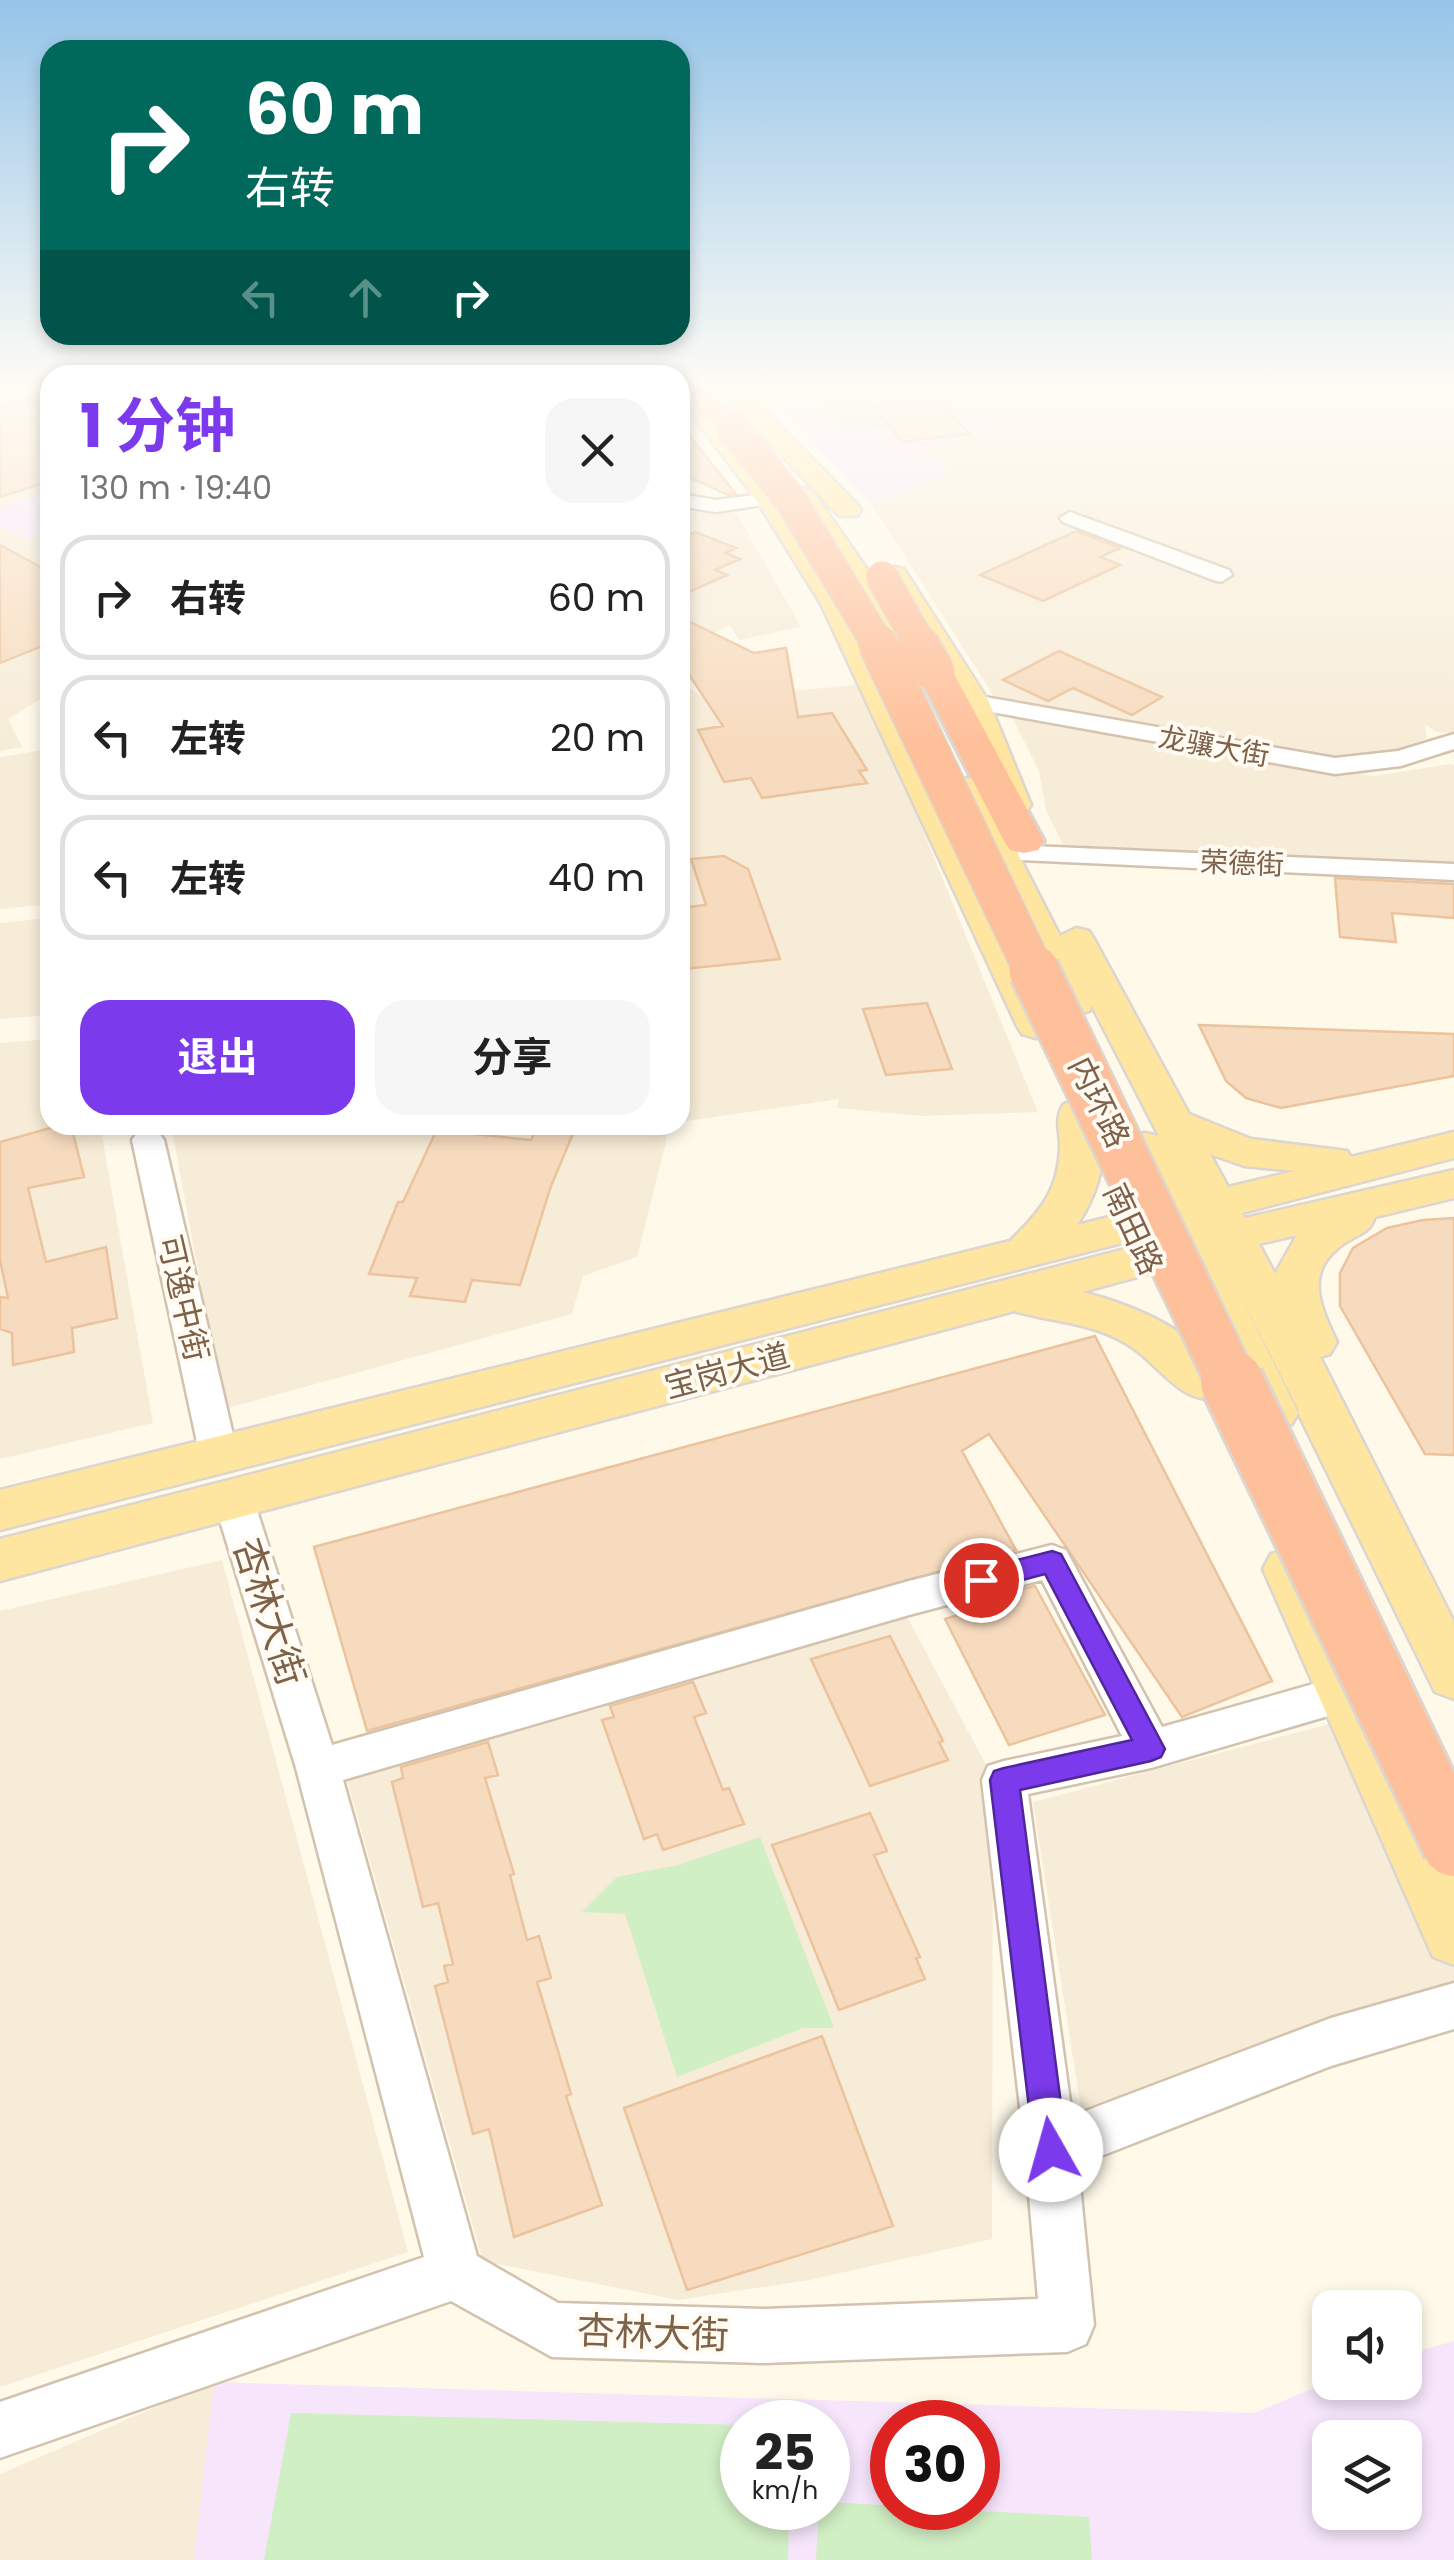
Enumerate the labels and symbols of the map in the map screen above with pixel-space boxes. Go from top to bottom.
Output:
street label: 龙骧大街 [1155,718,1272,775]
street label: 荣德街 [1199,843,1285,884]
street label: 内环路 [1058,1049,1141,1155]
street label: 南田路 [1093,1176,1174,1282]
street label: 可逸中街 [147,1230,220,1365]
street label: 宝岗大道 [659,1332,795,1409]
street label: 杏林大街 [221,1531,318,1692]
pin [939,1538,1024,1623]
position arrow [999,2098,1103,2202]
street label: 杏林大街 [576,2303,730,2362]
speed limit sign: 30 [870,2400,1000,2530]

